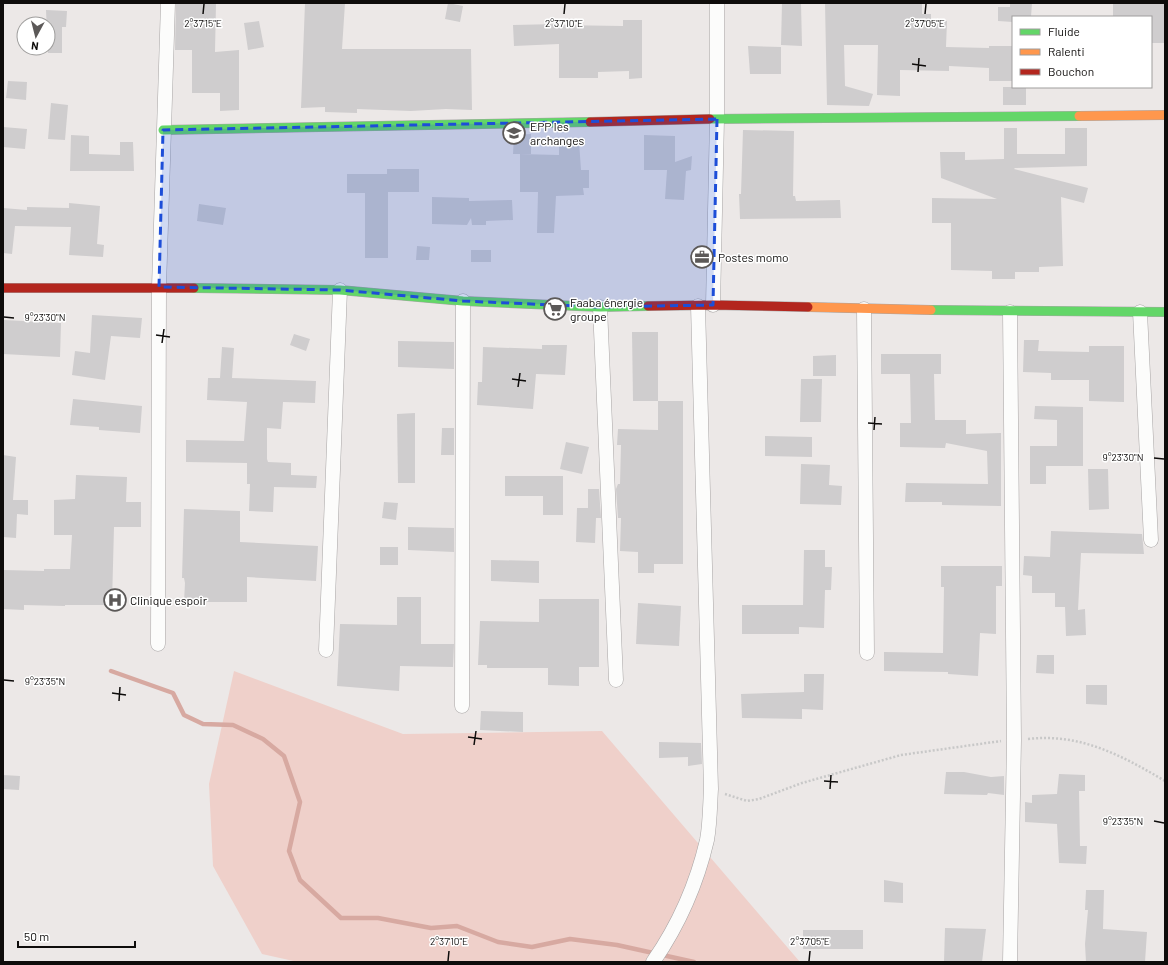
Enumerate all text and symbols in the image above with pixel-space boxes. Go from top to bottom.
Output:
north arrow [16,16,56,56]
legend [1012,16,1152,88]
text: 2°37'15"E [184,17,222,29]
text: 2°37'10"E [545,17,583,29]
text: 2°37'05"E [905,17,945,29]
text: Fluide [1048,24,1080,38]
text: N [30,40,39,53]
text: Ralenti [1048,44,1085,58]
text: Bouchon [1048,64,1094,78]
place label: EPP les archanges [530,119,584,147]
school or university icon: EPP les archanges [501,120,527,146]
office icon: Postes momo [689,244,715,270]
place label: Postes momo [718,250,789,264]
place label: Faaba énergie groupe [570,295,643,323]
supermarket icon: Faaba énergie groupe [542,296,568,322]
text: 9°23'30"N [25,311,65,323]
text: 9°23'30"N [1103,451,1143,463]
hospital icon: Clinique espoir [102,587,128,613]
place label: Clinique espoir [130,593,208,607]
text: 9°23'35"N [25,675,65,687]
text: 9°23'35"N [1103,815,1143,827]
scale bar [18,923,135,949]
text: 50 m [24,929,49,943]
text: 2°37'10"E [430,935,468,947]
text: 2°37'05"E [790,935,830,947]

